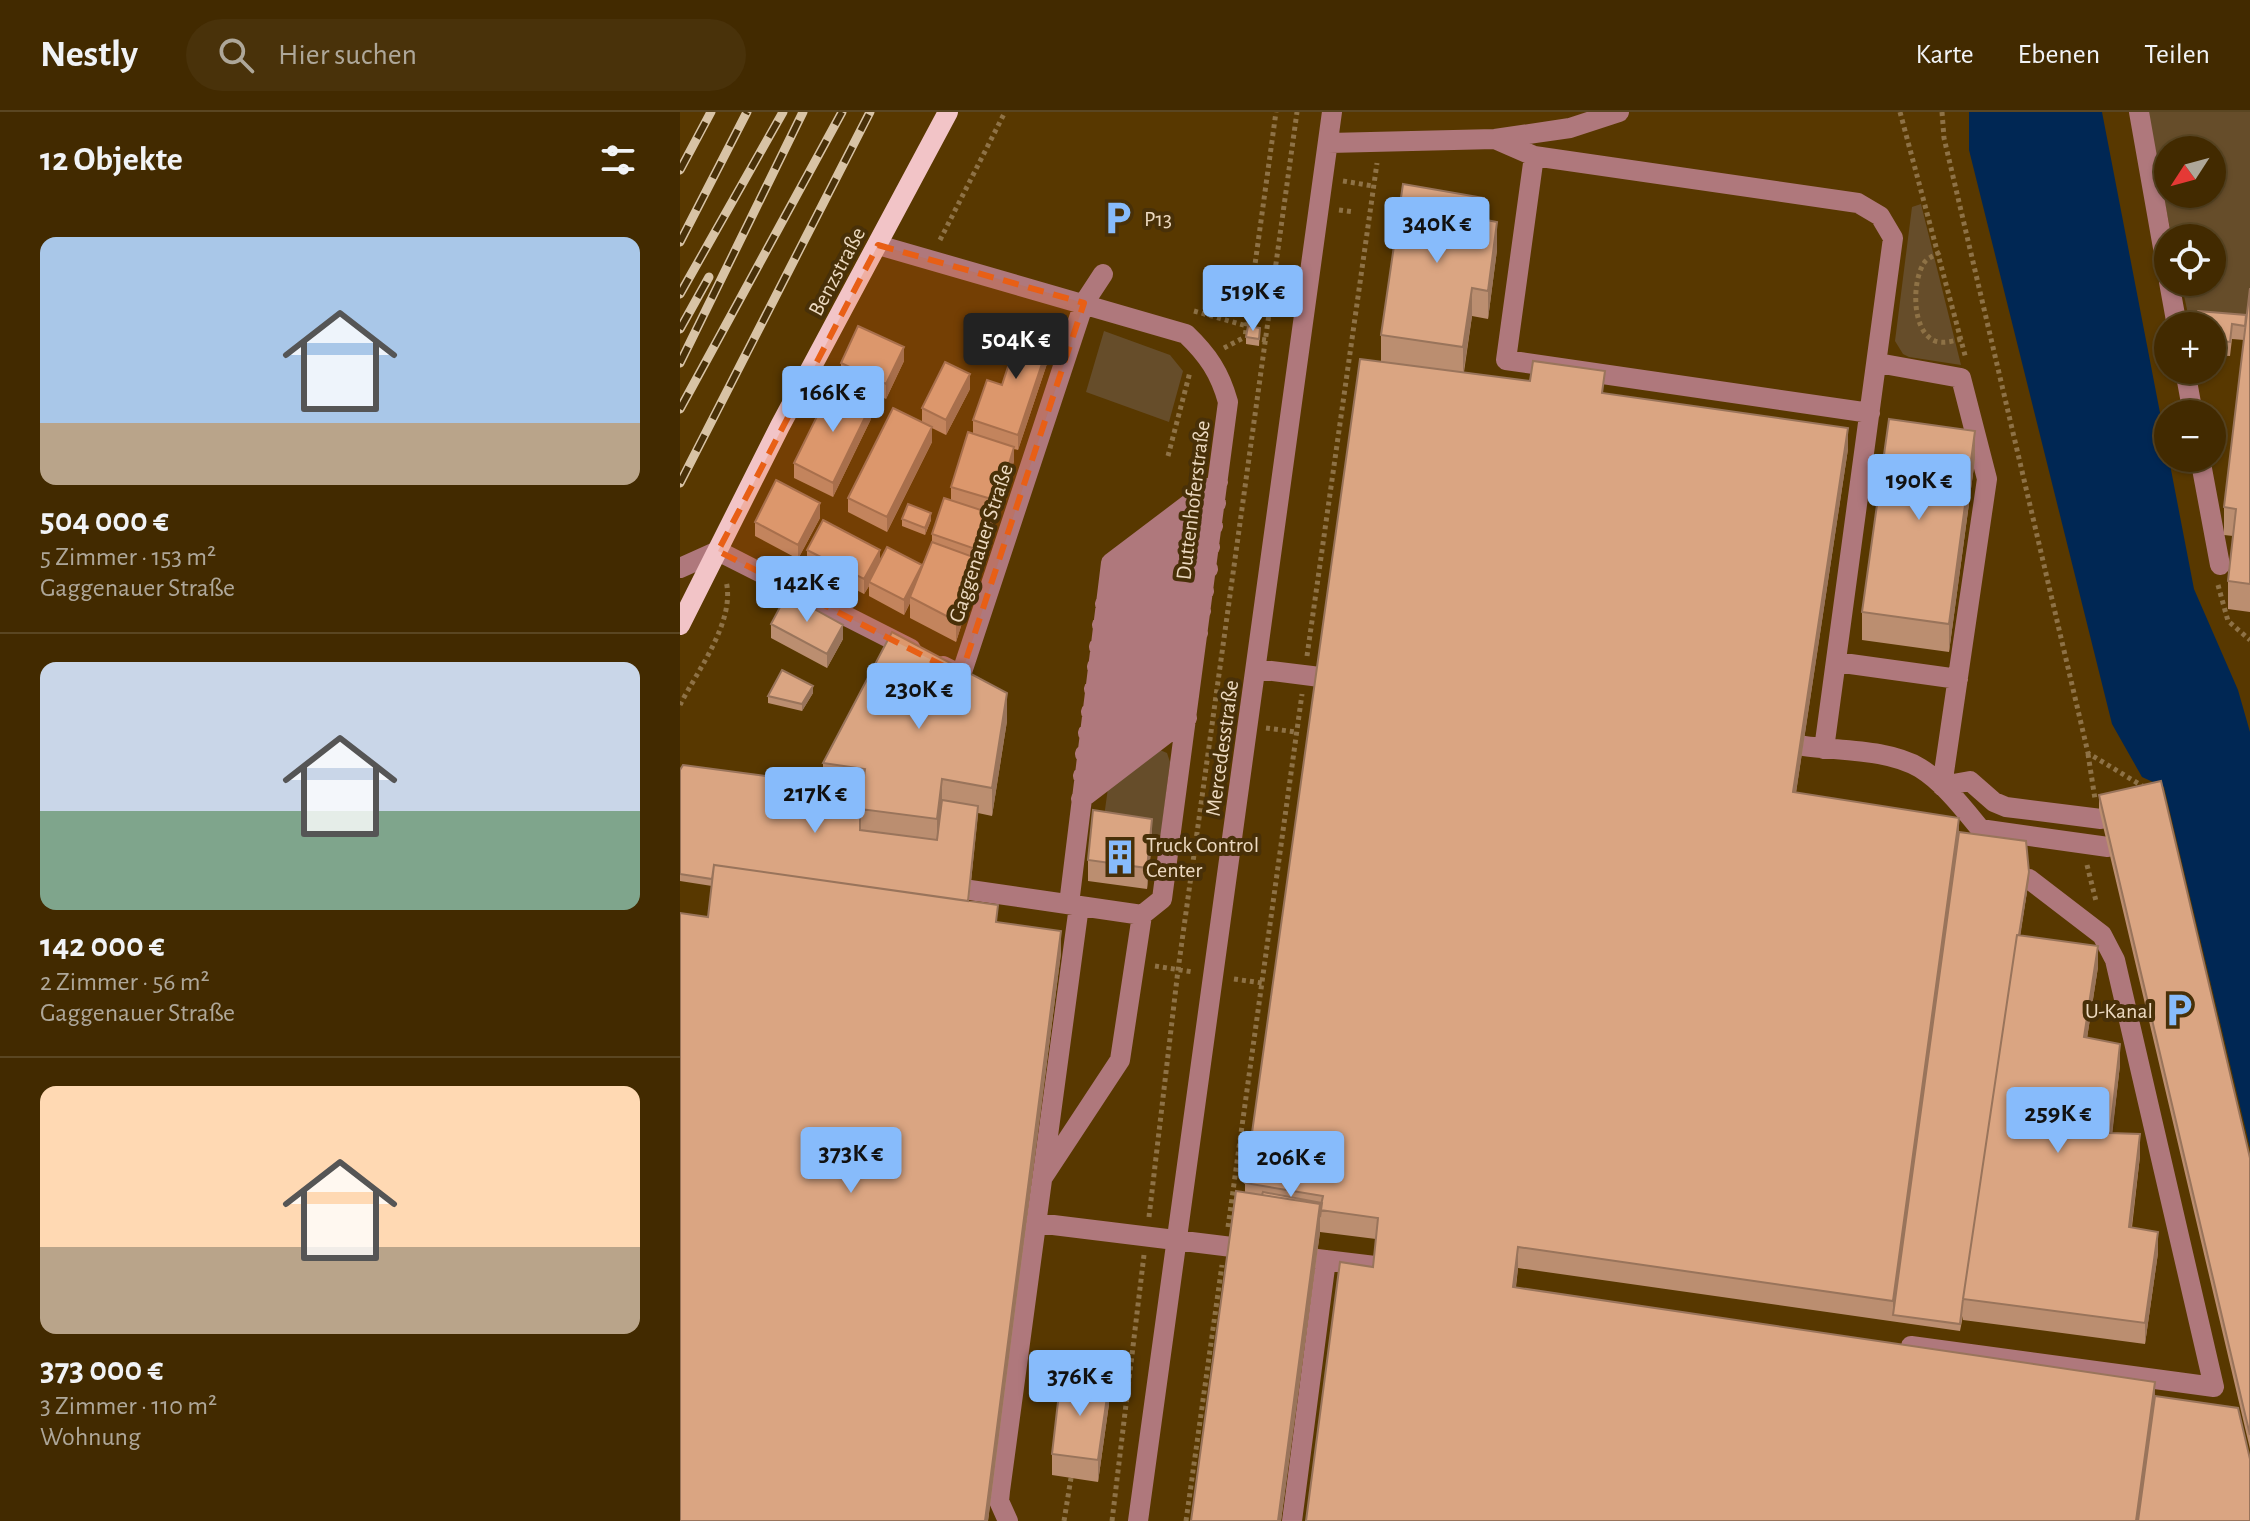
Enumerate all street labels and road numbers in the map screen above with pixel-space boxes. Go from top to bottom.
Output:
street label: Benzstraße [804,224,869,319]
street label: Duttenhoferstraße [1172,419,1214,581]
street label: Gaggenauer Straße [945,461,1017,625]
street label: Mercedesstraße [1202,679,1242,817]

